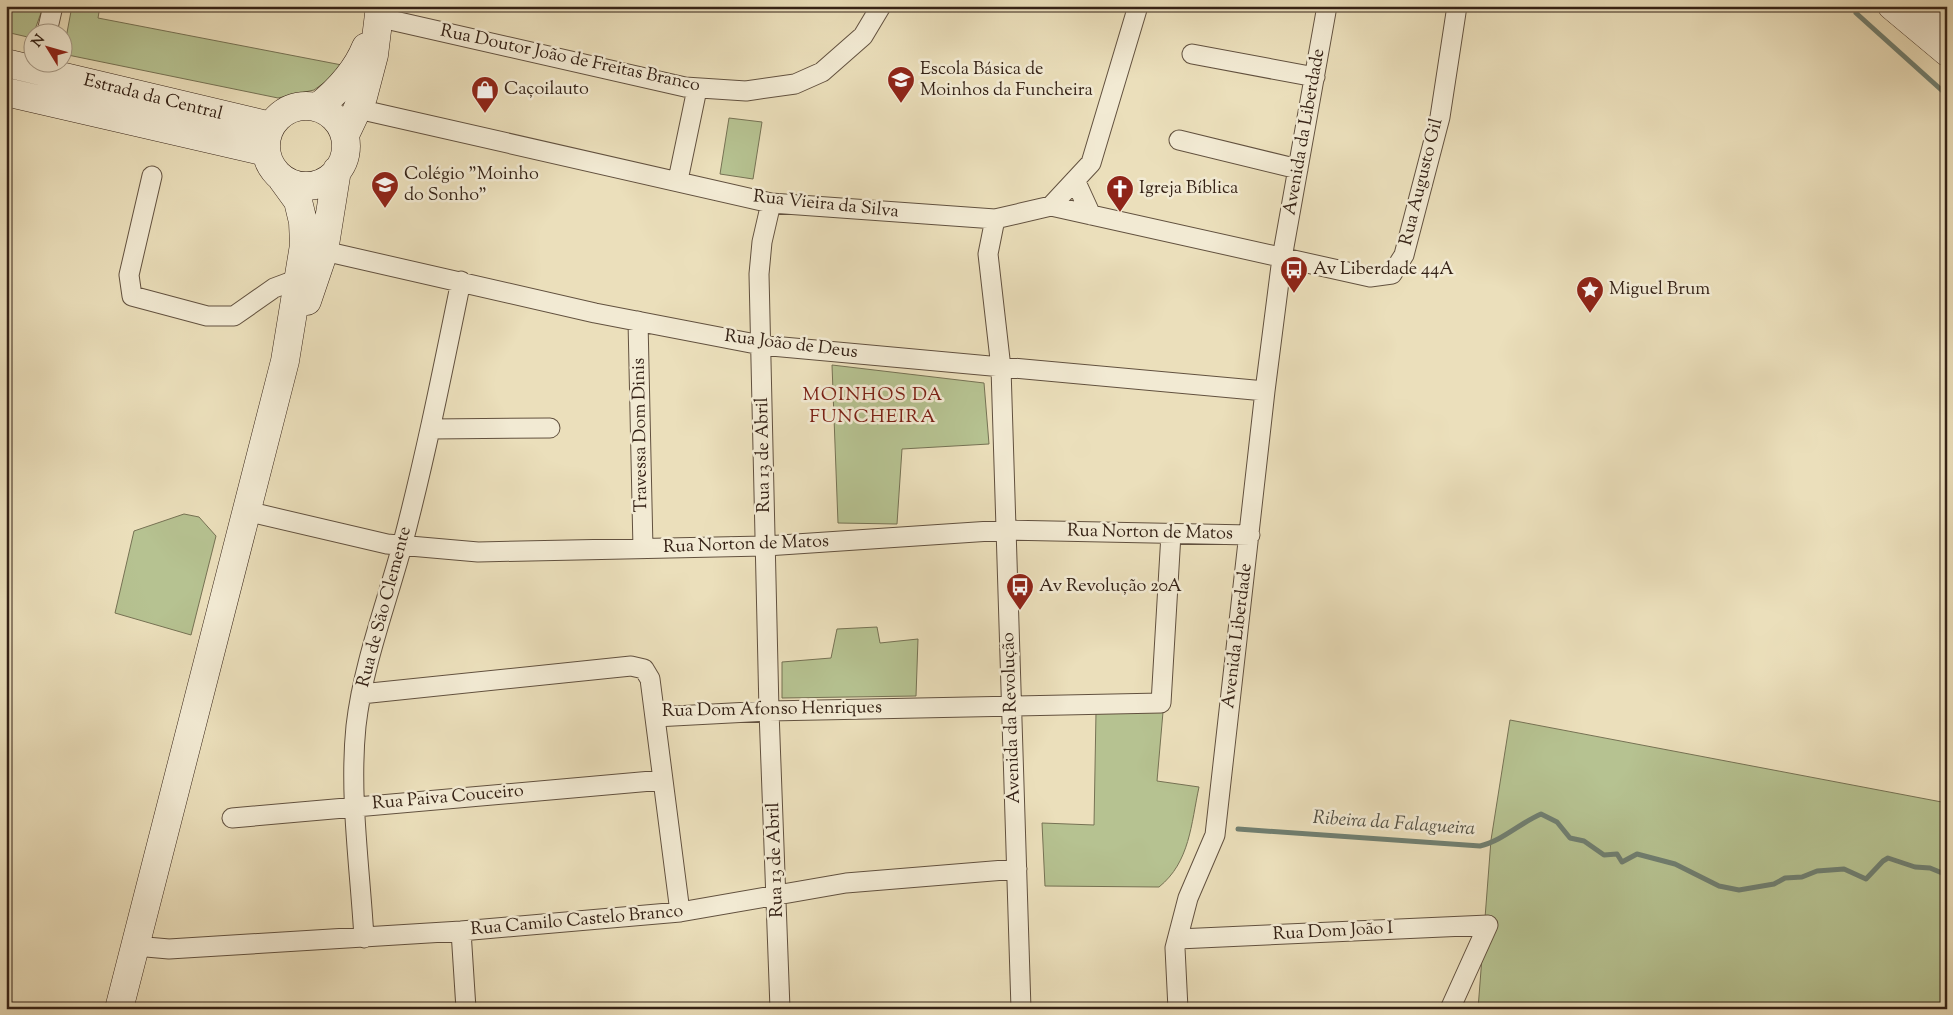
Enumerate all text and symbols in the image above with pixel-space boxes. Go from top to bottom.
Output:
street label: Rua Doutor João de Freitas Branco [438,19,702,99]
north arrow [22,22,72,72]
text: N [28,31,51,52]
street label: Avenida da Liberdade [1278,47,1332,217]
place label: Escola Básica de Moinhos da Funcheira [920,57,1093,104]
school or university icon: Escola Básica de Moinhos da Funcheira [886,65,916,104]
street label: Estrada da Central [81,68,225,128]
shop icon: Caçoilauto [470,75,500,114]
place label: Caçoilauto [504,77,589,103]
street label: Rua Augusto Gil [1394,116,1450,248]
place label: Colégio "Moinho do Sonho" [404,162,539,209]
school or university icon: Colégio "Moinho do Sonho" [370,170,400,209]
church icon: Igreja Bíblica [1105,174,1135,213]
place label: Igreja Bíblica [1139,176,1238,202]
street label: Rua Vieira da Silva [752,184,900,226]
bus stop icon: Av Liberdade 44A [1279,255,1309,294]
place label: Av Liberdade 44A [1313,257,1454,283]
place icon: Miguel Brum [1575,275,1605,314]
place label: Miguel Brum [1609,277,1710,303]
street label: Rua João de Deus [723,324,859,366]
street label: Travessa Dom Dinis [627,358,655,512]
district label: MOINHOS DA FUNCHEIRA [803,382,943,431]
street label: Rua 13 de Abril [750,397,778,513]
street label: Rua Norton de Matos [1067,519,1233,547]
street label: Rua de São Clemente [351,524,419,690]
street label: Rua Norton de Matos [663,529,829,561]
street label: Avenida Liberdade [1216,562,1260,710]
bus stop icon: Av Revolução 20A [1005,572,1035,611]
place label: Av Revolução 20A [1039,574,1182,600]
street label: Avenida da Revolução [996,632,1028,804]
street label: Rua Dom Afonso Henriques [662,695,882,725]
street label: Rua Paiva Couceiro [371,778,525,818]
street label: Rua 13 de Abril [761,802,791,918]
water label: Ribeira da Falagueira [1312,805,1476,843]
street label: Rua Camilo Castelo Branco [470,899,685,943]
street label: Rua Dom João I [1272,916,1394,948]

